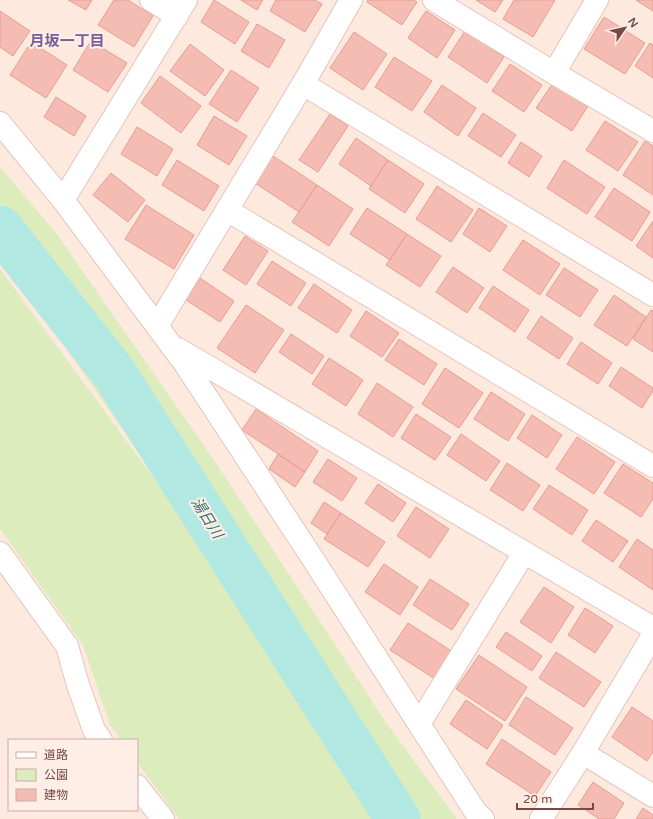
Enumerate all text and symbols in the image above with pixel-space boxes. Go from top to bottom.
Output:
north arrow [605,8,645,48]
text: N [625,15,641,30]
district label: 月坂一丁目 [29,32,105,50]
water label: 湯日川 [187,494,228,544]
legend [8,739,138,811]
text: 道路 [44,748,68,762]
text: 公園 [44,768,68,782]
scale bar [517,785,593,811]
text: 建物 [44,788,68,802]
text: 20 m [523,792,552,806]

